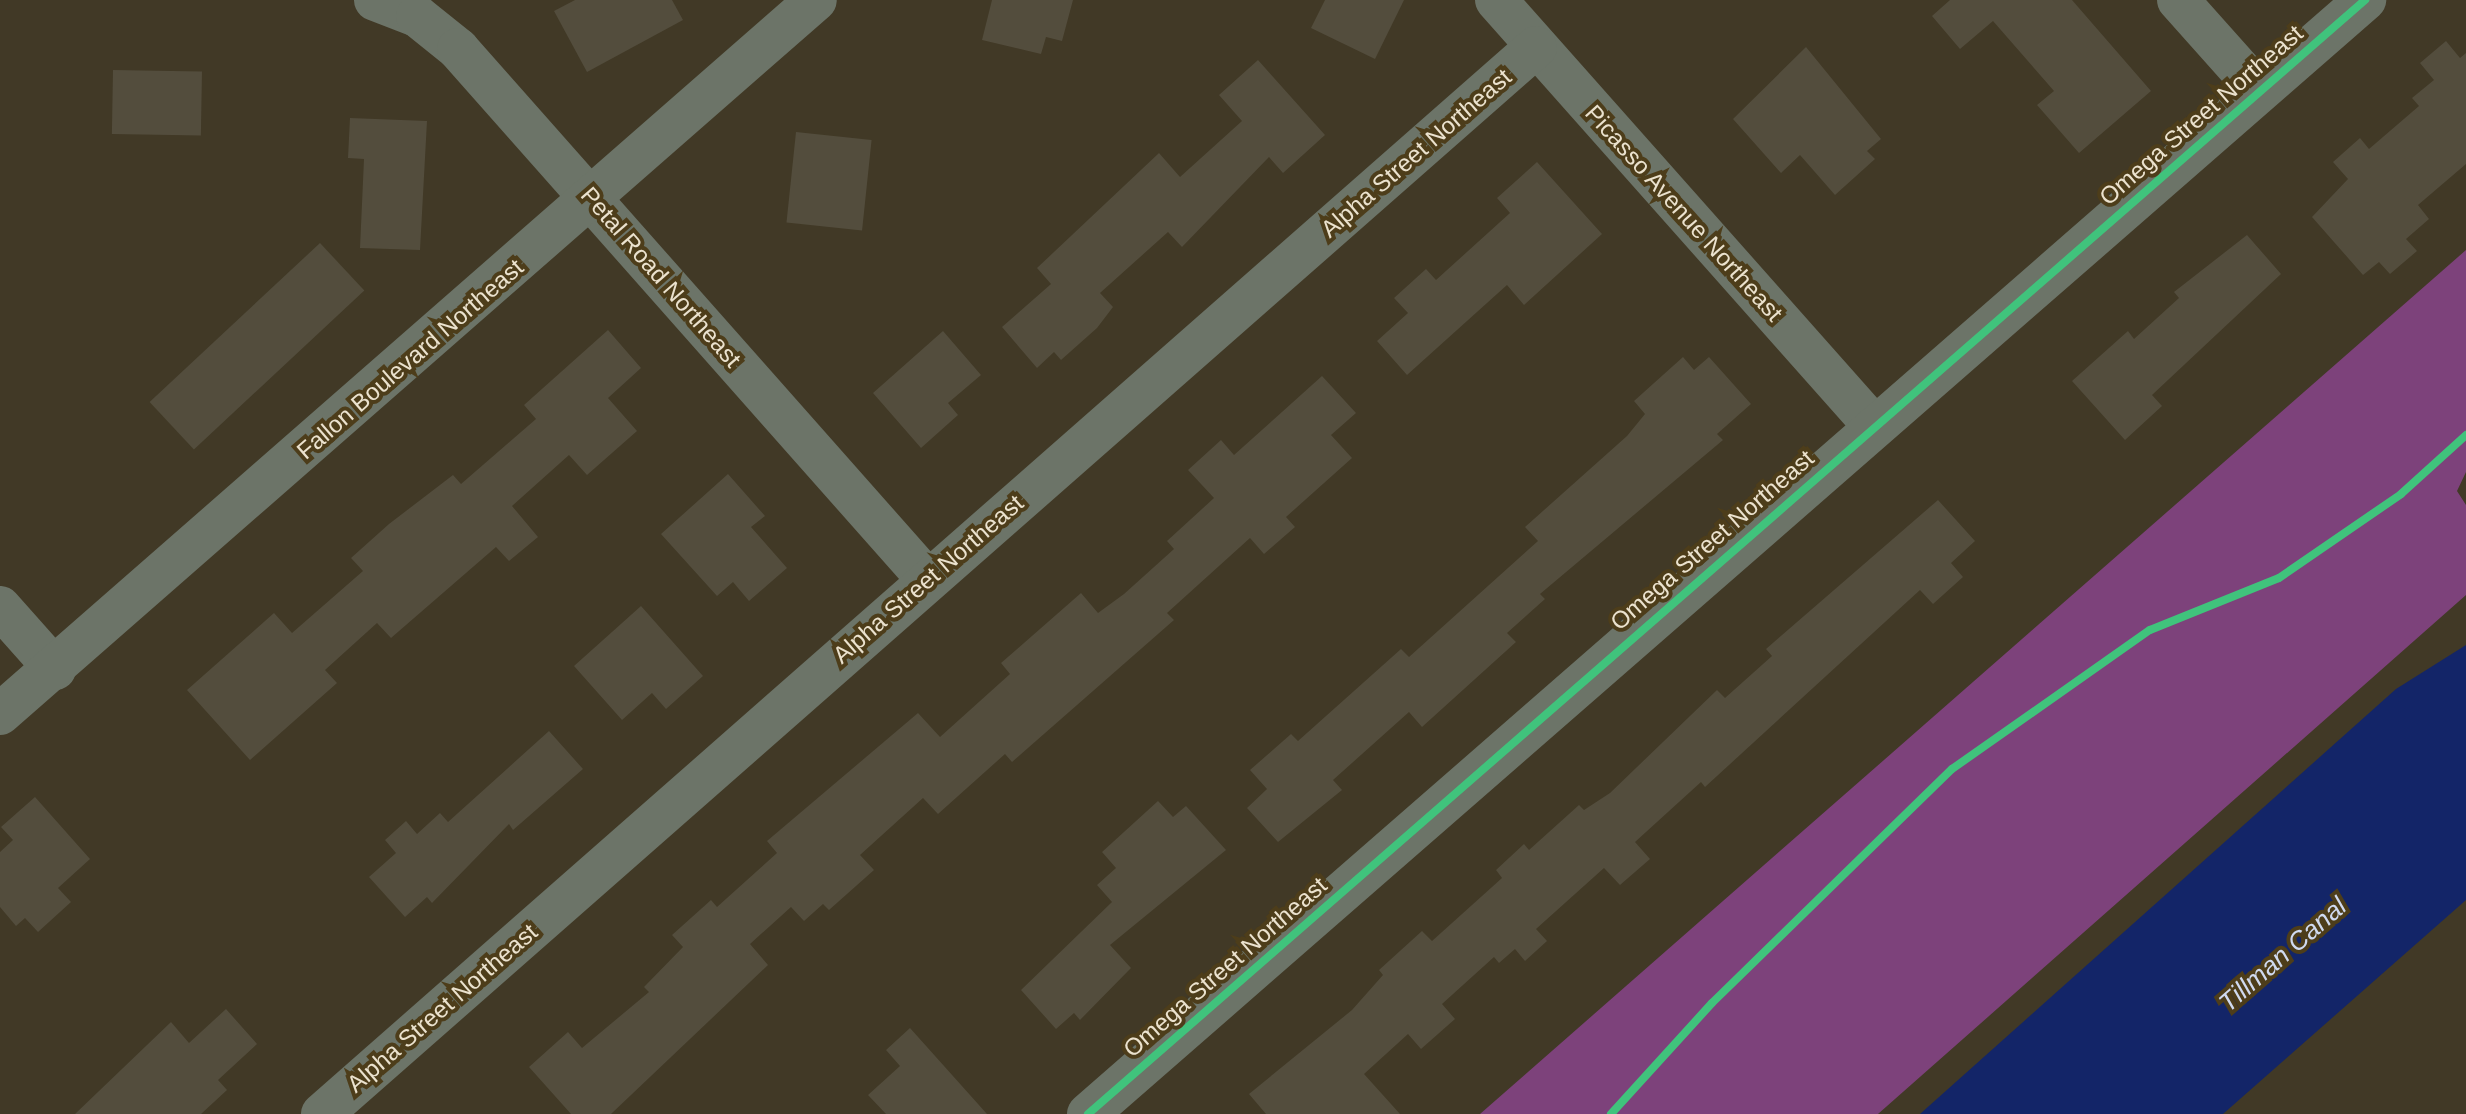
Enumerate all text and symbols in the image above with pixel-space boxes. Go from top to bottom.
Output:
street label: Omega Street Northeast [2093,19,2309,211]
street label: Alpha Street Northeast [1315,62,1517,244]
street label: Picasso Avenue Northeast [1579,98,1789,328]
street label: Petal Road Northeast [575,181,747,373]
street label: Fallon Boulevard Northeast [291,253,529,465]
street label: Omega Street Northeast [1604,444,1820,636]
street label: Alpha Street Northeast [827,488,1029,670]
street label: Omega Street Northeast [1117,871,1333,1063]
water label: Tillman Canal [2213,891,2353,1019]
street label: Alpha Street Northeast [341,917,543,1099]

